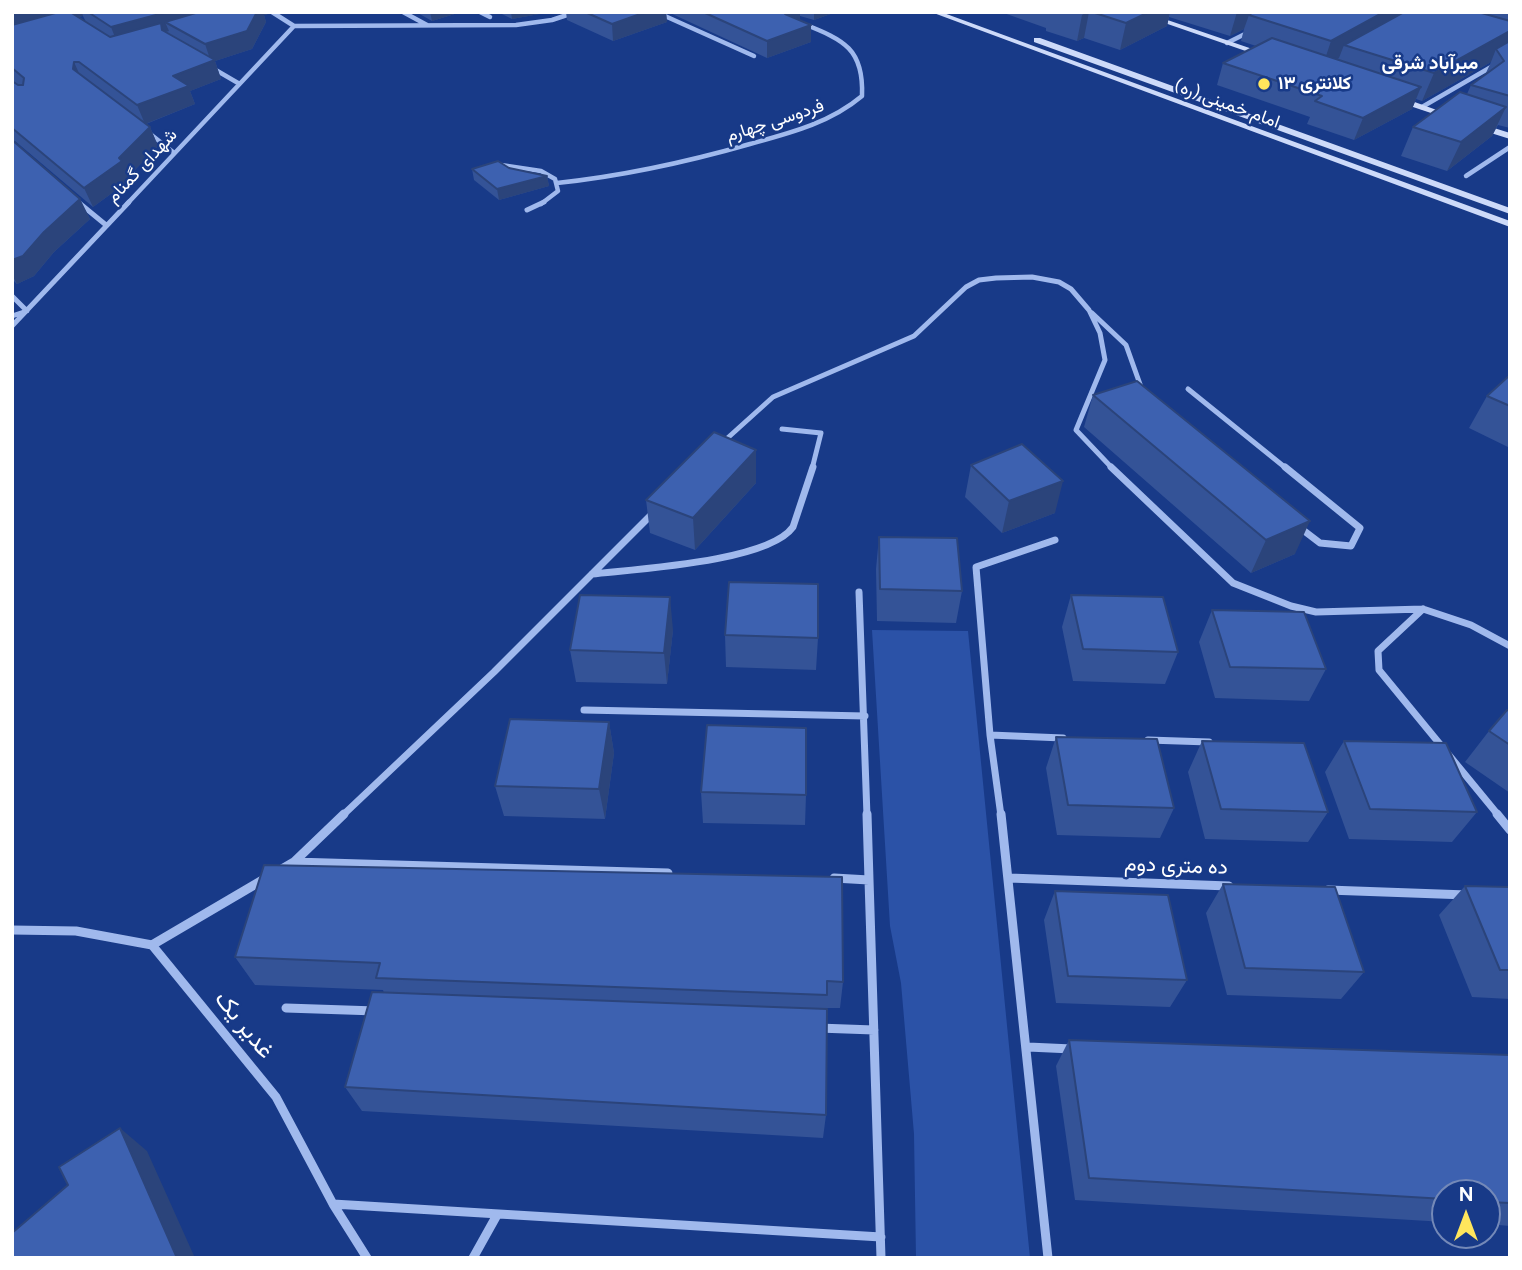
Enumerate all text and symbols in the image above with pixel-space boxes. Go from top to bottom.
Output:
district label: میرآباد شرقی [1382,52,1478,74]
place label: کلانتری ۱۳ [1278,73,1351,95]
street label: امام خمینی (ره) [1171,75,1283,133]
marker: کلانتری ۱۳ [1256,76,1272,92]
street label: فردوسی چهارم [723,95,827,147]
street label: شهدای گمنام [102,124,182,208]
street label: ده متری دوم [1124,852,1228,880]
street label: غدیر یک [208,985,280,1065]
north arrow [1431,1179,1501,1249]
text: N [1459,1183,1473,1206]

